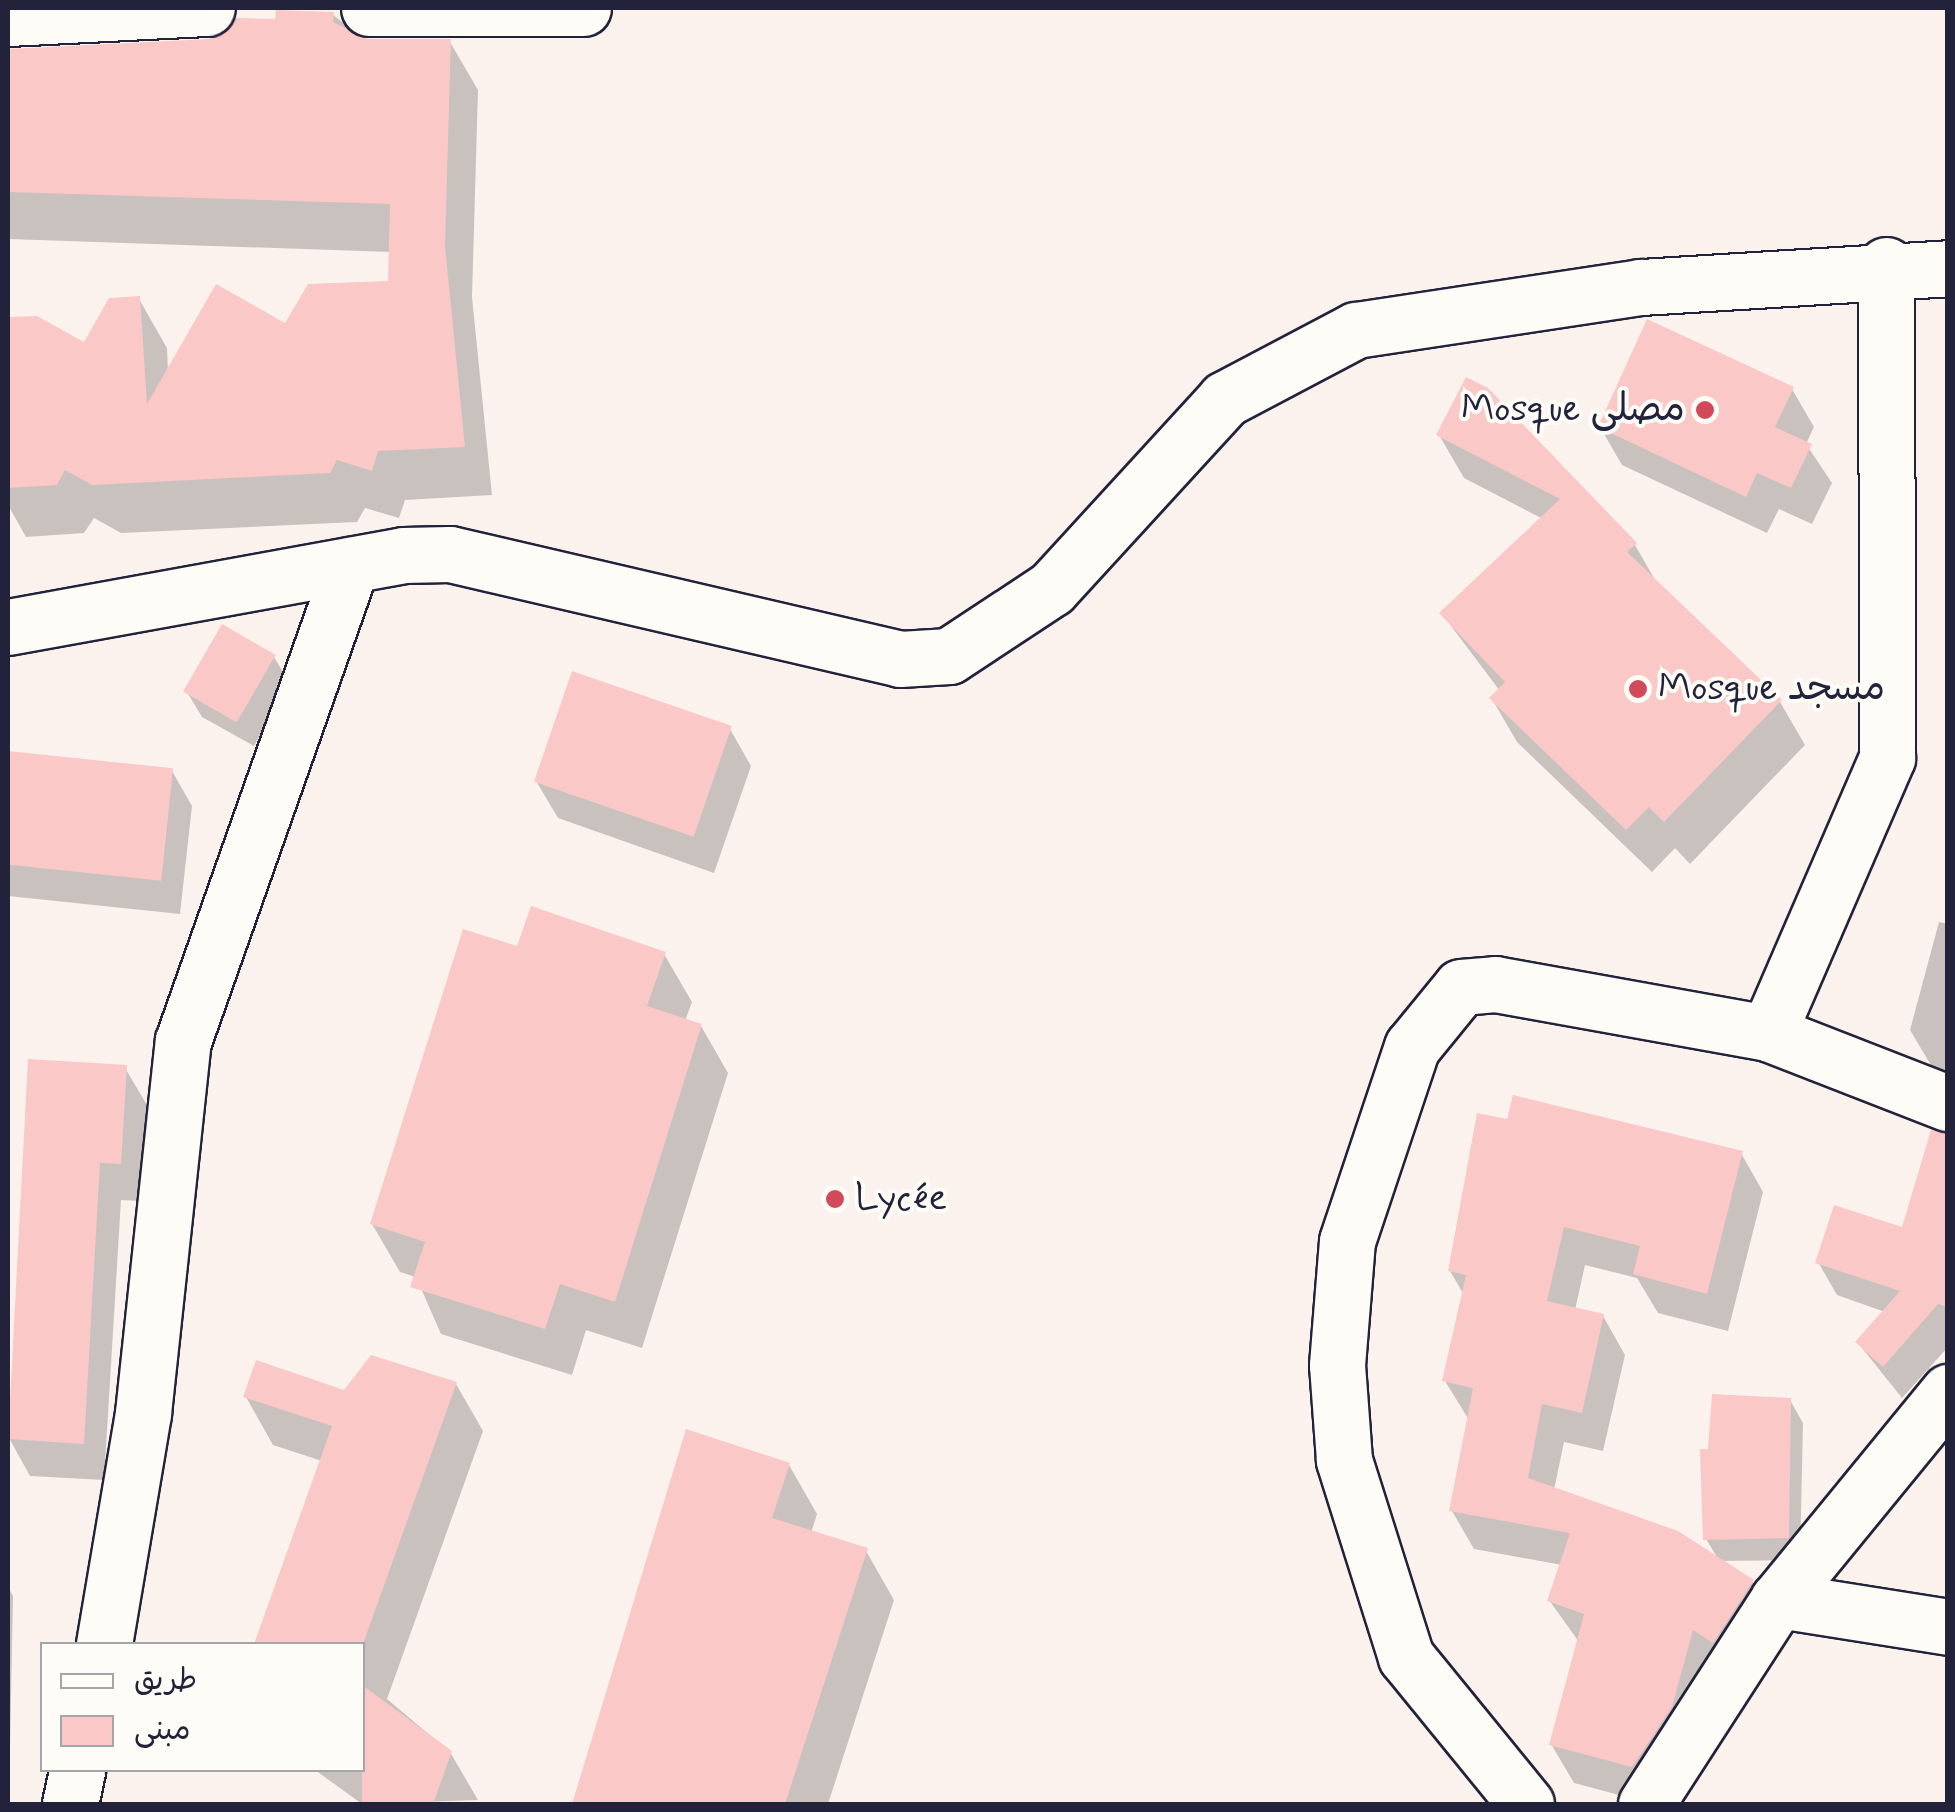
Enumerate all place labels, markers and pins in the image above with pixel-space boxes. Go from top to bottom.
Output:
place label: Mosque مصلى [1461,387,1685,433]
marker: Mosque مصلى [1694,399,1716,421]
place label: Mosque مسجد [1658,666,1885,712]
marker: Mosque مسجد [1627,678,1649,700]
place label: Lycée [855,1176,947,1222]
marker: Lycée [824,1188,846,1210]

